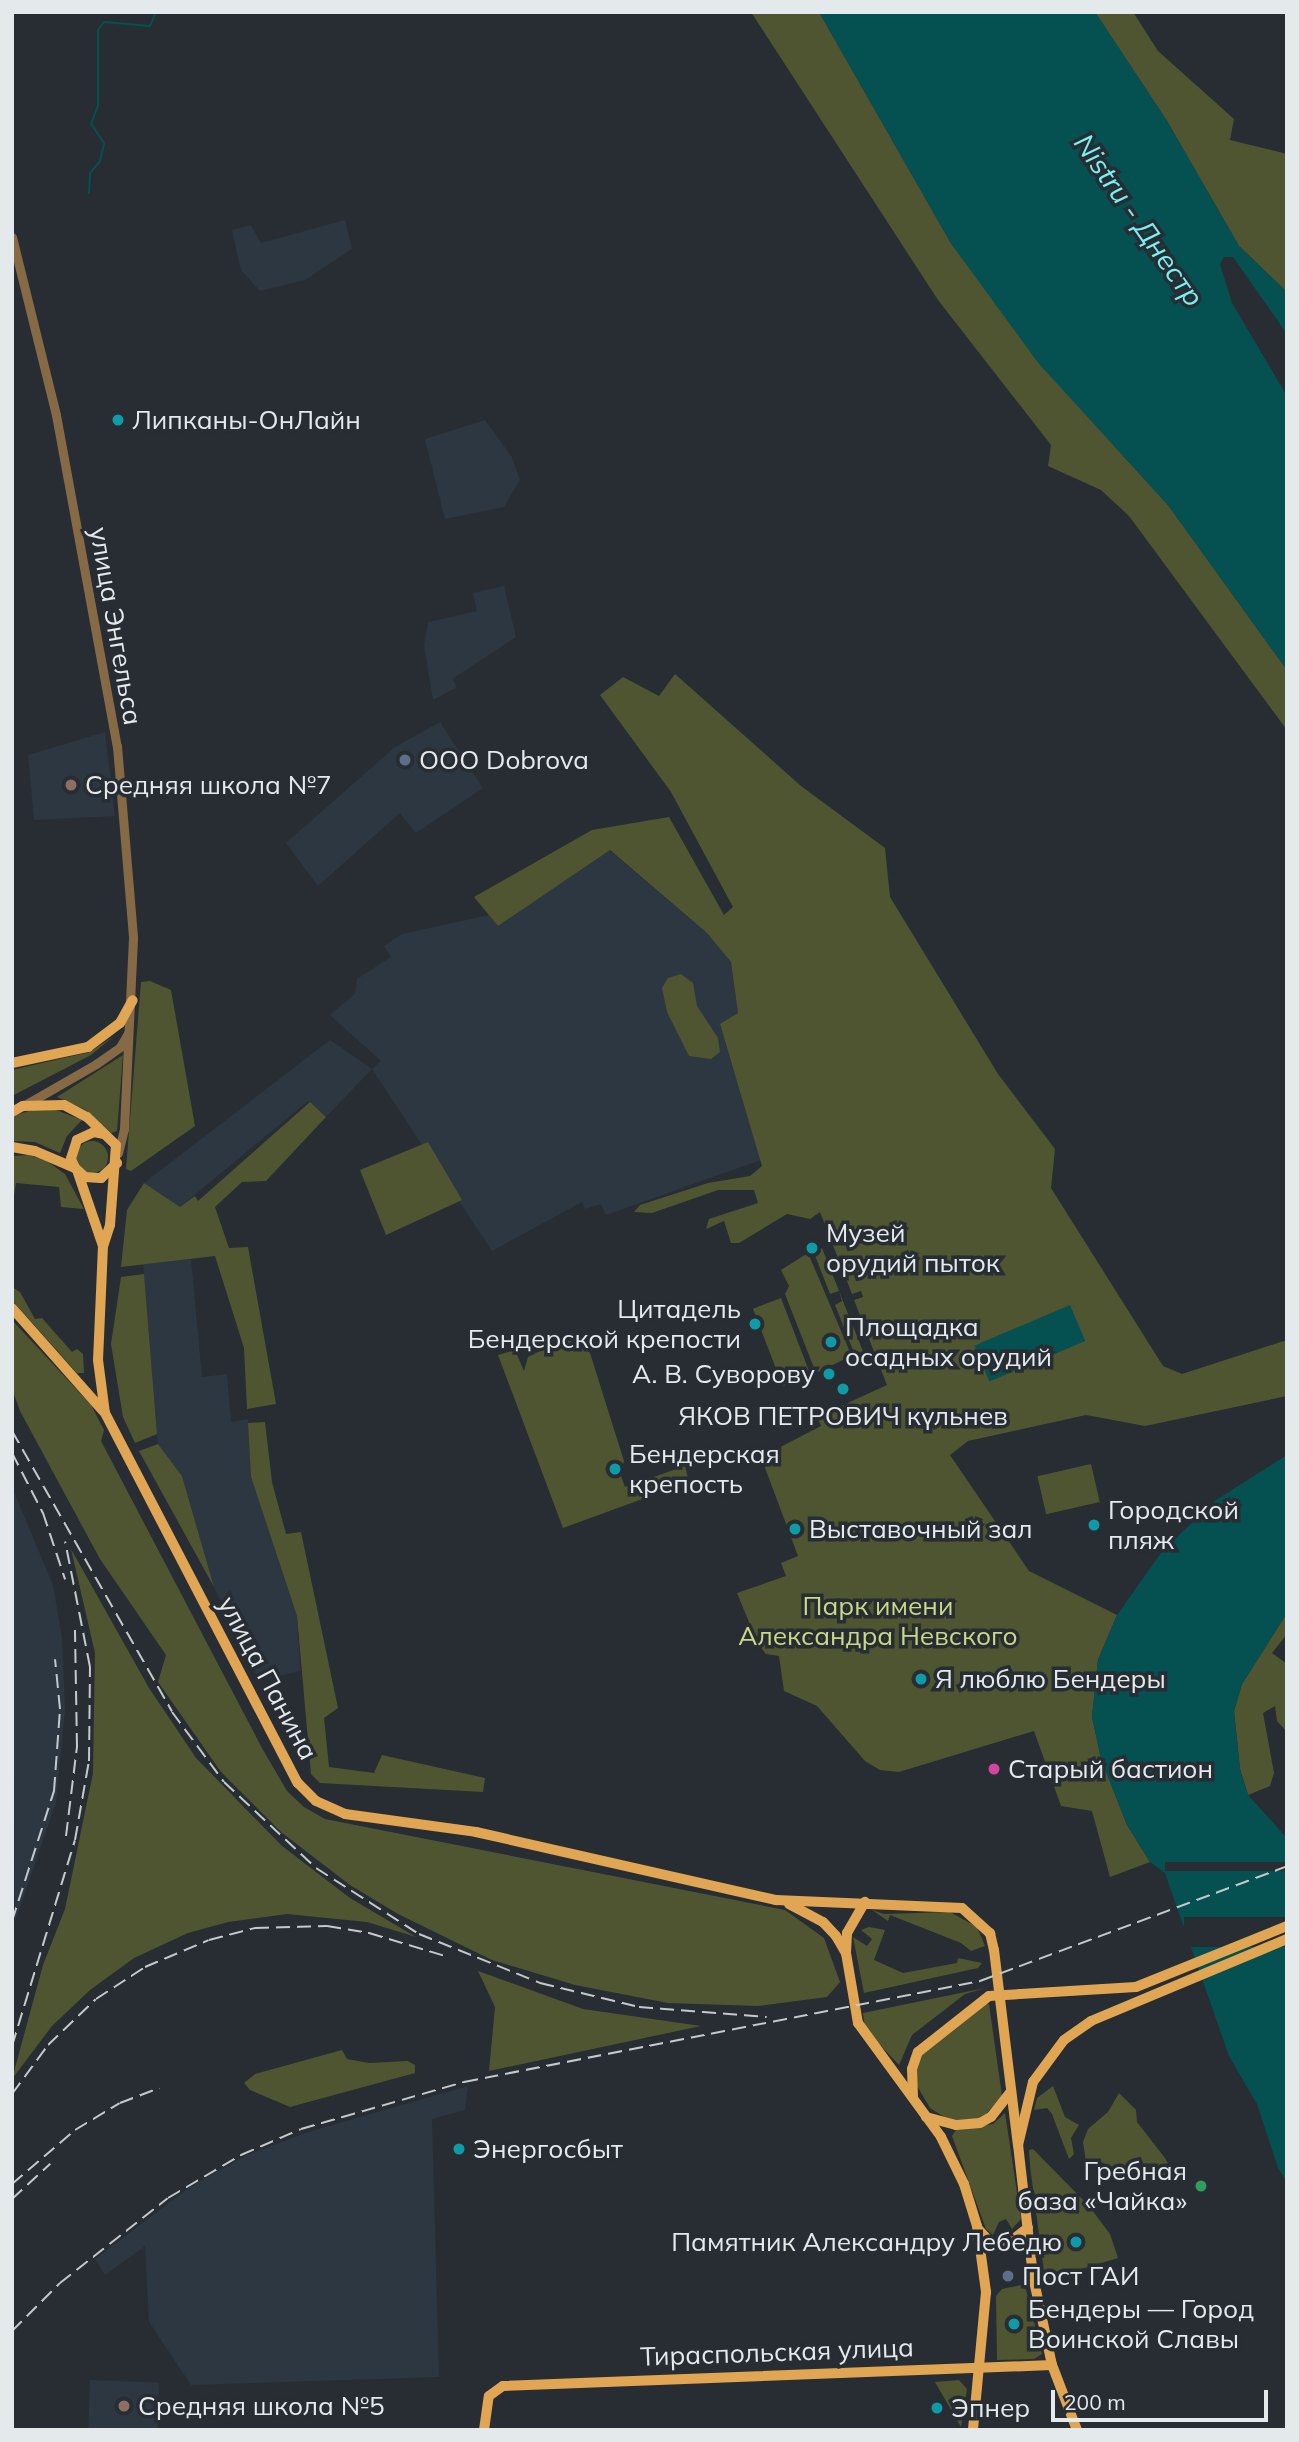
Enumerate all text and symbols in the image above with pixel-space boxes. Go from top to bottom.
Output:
water label: Nistru - Днестр [1067,127,1211,313]
place label: Липканы-ОнЛайн [132,404,361,436]
marker: Липканы-ОнЛайн [110,412,126,428]
street label: улица Энгельса [83,525,149,727]
place label: OOO Dobrova [419,744,589,776]
marker: OOO Dobrova [397,752,413,768]
place label: Средняя школа №7 [85,769,332,801]
marker: Средняя школа №7 [63,777,79,793]
place label: Музей орудий пыток [826,1217,1000,1278]
marker: Музей орудий пыток [804,1240,820,1256]
place label: Цитадель Бендерской крепости [468,1293,741,1354]
place label: Площадка осадных орудий [845,1311,1052,1372]
marker: Цитадель Бендерской крепости [747,1316,763,1332]
marker: Площадка осадных орудий [823,1334,839,1350]
place label: А. В. Суворову [632,1358,815,1390]
marker: А. В. Суворову [821,1366,837,1382]
marker: ЯКОВ ПЕТРОВИЧ күльнев [835,1381,851,1397]
place label: ЯКОВ ПЕТРОВИЧ күльнев [678,1400,1008,1432]
place label: Бендерская крепость [629,1438,780,1500]
marker: Бендерская крепость [607,1461,623,1477]
place label: Городской пляж [1108,1494,1239,1556]
place label: Выставочный зал [809,1513,1033,1545]
marker: Городской пляж [1086,1517,1102,1533]
marker: Выставочный зал [787,1521,803,1537]
park label: Парк имени Александра Невского [738,1590,1018,1652]
street label: улица Панина [212,1591,324,1765]
place label: Я люблю Бендеры [935,1663,1166,1695]
marker: Я люблю Бендеры [913,1671,929,1687]
place label: Старый бастион [1008,1753,1213,1785]
marker: Старый бастион [986,1761,1002,1777]
place label: Энергосбыт [473,2133,623,2165]
marker: Энергосбыт [451,2141,467,2157]
place label: Гребная база «Чайка» [1018,2155,1187,2216]
marker: Гребная база «Чайка» [1193,2178,1209,2194]
place label: Памятник Александру Лебедю [671,2226,1062,2258]
marker: Памятник Александру Лебедю [1068,2234,1084,2250]
place label: Пост ГАИ [1022,2260,1139,2292]
marker: Пост ГАИ [1000,2268,1016,2284]
place label: Бендеры — Город Воинской Славы [1028,2293,1254,2354]
marker: Бендеры — Город Воинской Славы [1006,2316,1022,2332]
street label: Тираспольская улица [640,2332,914,2372]
scale bar [1054,2376,1271,2420]
text: 200 m [1064,2389,1126,2415]
place label: Средняя школа №5 [138,2390,385,2422]
place label: Эпнер [951,2392,1030,2424]
marker: Средняя школа №5 [116,2398,132,2414]
marker: Эпнер [929,2400,945,2416]

